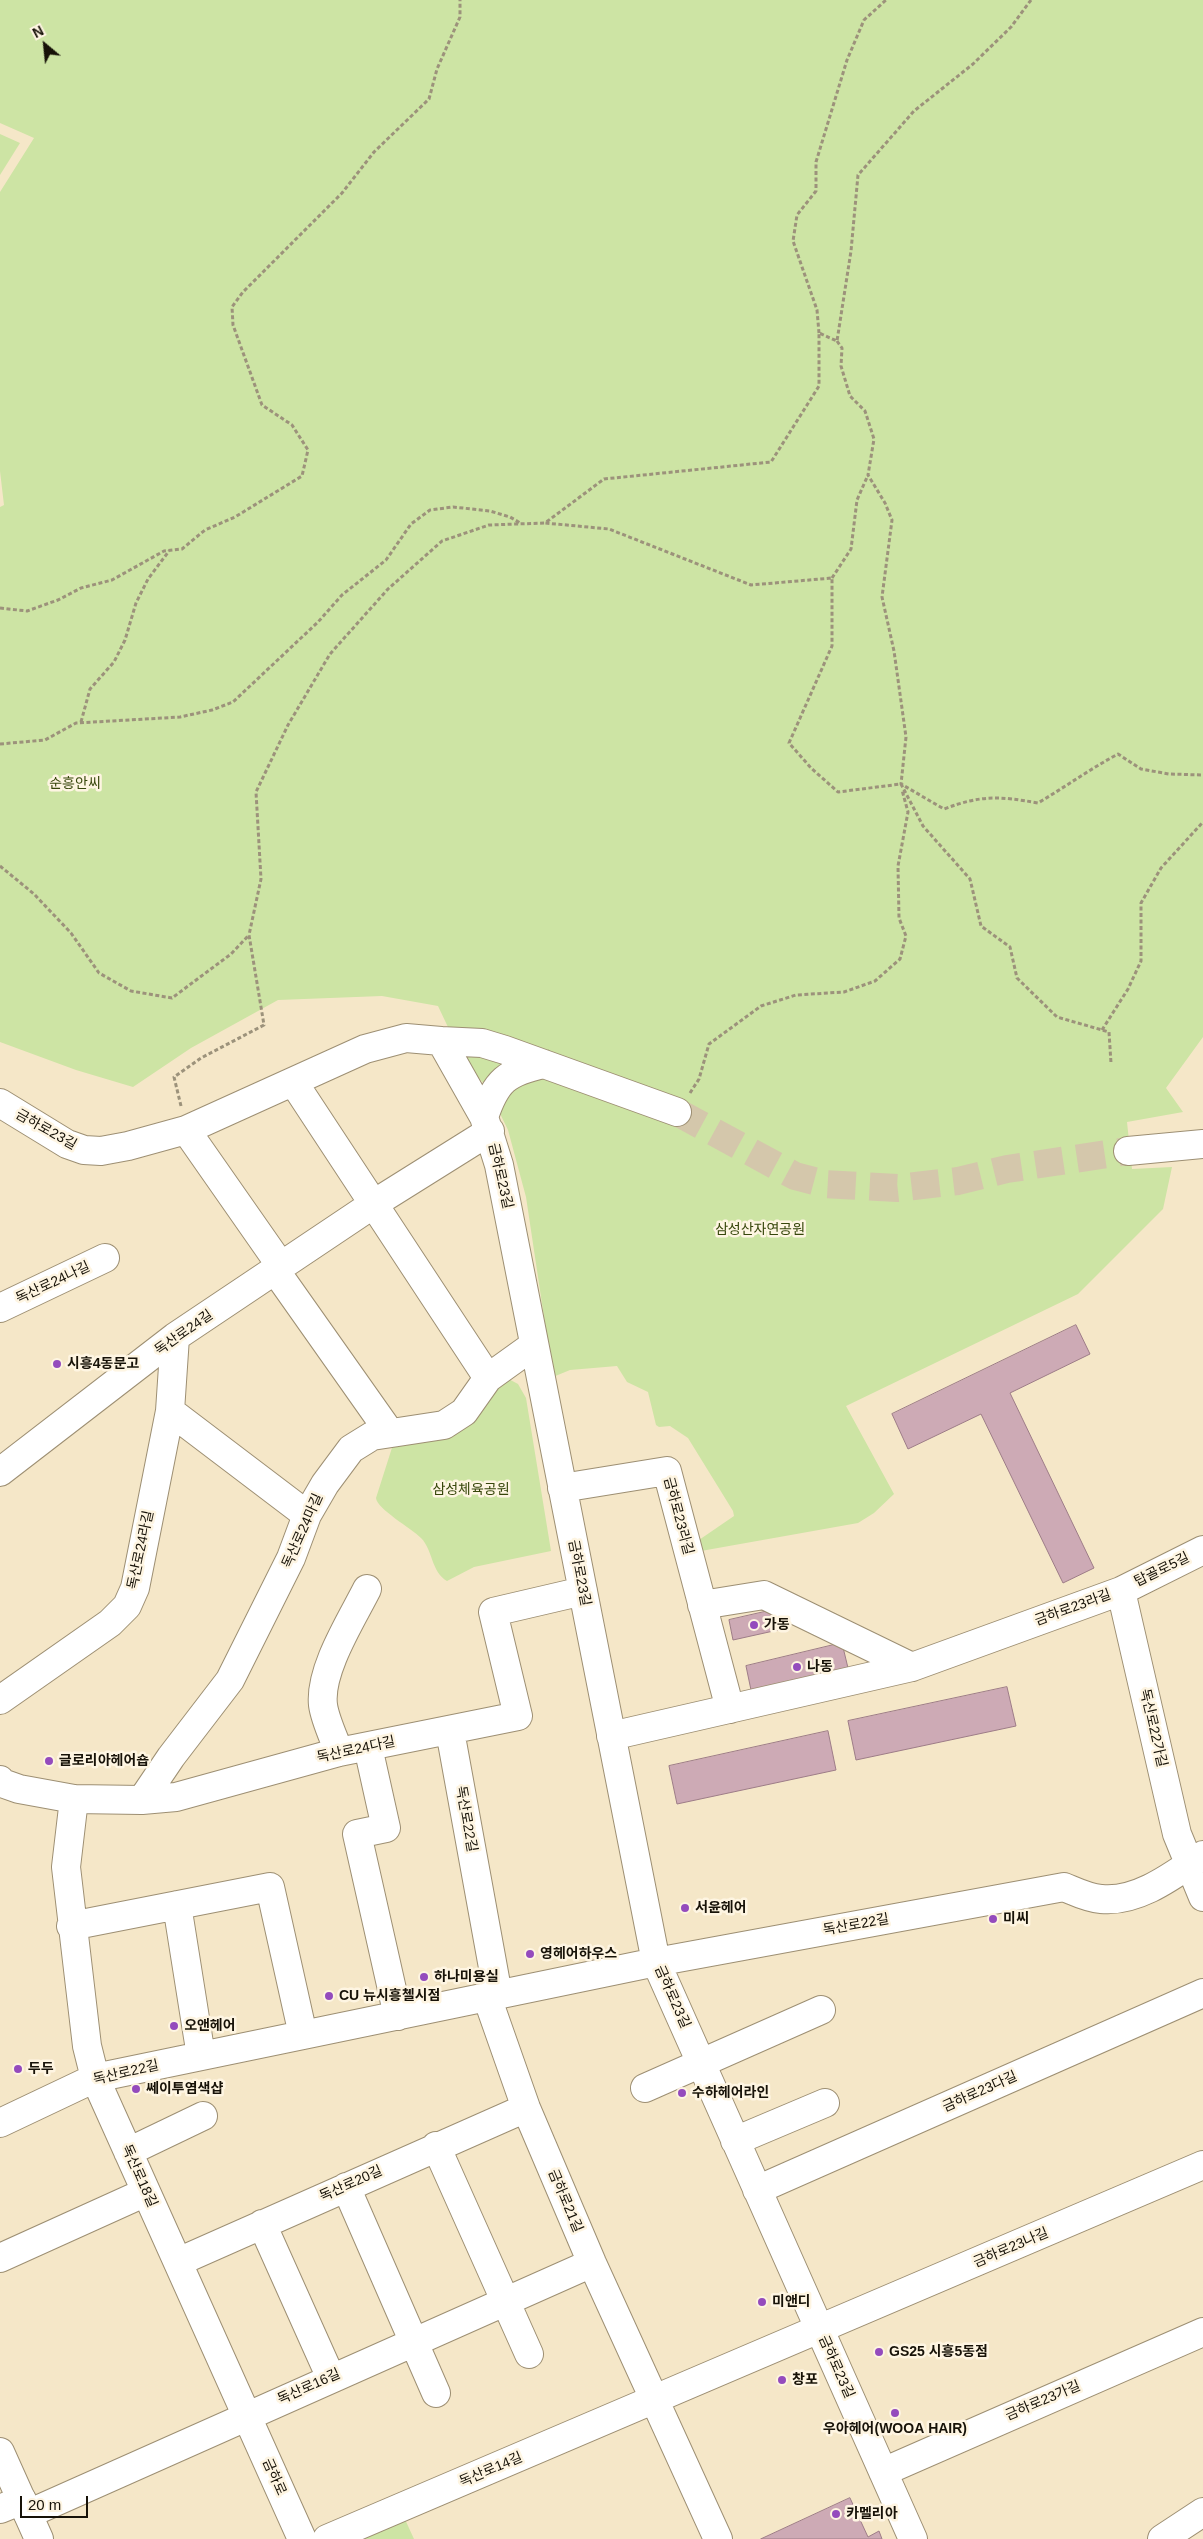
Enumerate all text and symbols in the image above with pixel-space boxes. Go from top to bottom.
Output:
north arrow [20,20,70,70]
text: N [30,22,46,41]
park label: 순흥안씨 [49,776,101,792]
street label: 금하로23길 [13,1106,79,1154]
street label: 금하로23길 [484,1141,516,1211]
park label: 삼성산자연공원 [715,1222,805,1238]
street label: 독산로24나길 [13,1258,93,1308]
street label: 독산로24길 [152,1307,216,1359]
place label: 시흥4동문고 [67,1356,139,1372]
marker: 시흥4동문고 [51,1358,63,1370]
street label: 금하로23라길 [660,1475,696,1557]
park label: 삼성체육공원 [432,1482,510,1498]
street label: 독산로24마길 [279,1491,327,1571]
street label: 독산로24라길 [124,1509,158,1591]
street label: 금하로23길 [564,1538,594,1608]
street label: 탑골로5길 [1132,1549,1192,1591]
street label: 금하로23라길 [1033,1586,1113,1630]
place label: 가동 [764,1617,790,1633]
marker: 가동 [748,1619,760,1631]
place label: 나동 [807,1659,833,1675]
marker: 나동 [791,1661,803,1673]
street label: 독산로22가길 [1136,1687,1170,1769]
street label: 독산로24다길 [315,1733,397,1767]
place label: 글로리아헤어숍 [59,1753,149,1769]
marker: 글로리아헤어숍 [43,1755,55,1767]
street label: 독산로22길 [452,1785,480,1853]
place label: 서윤헤어 [695,1900,747,1916]
marker: 서윤헤어 [679,1902,691,1914]
street label: 독산로22길 [822,1911,890,1939]
place label: 미씨 [1003,1911,1029,1927]
marker: 미씨 [987,1913,999,1925]
place label: 영헤어하우스 [540,1946,617,1962]
marker: 영헤어하우스 [524,1948,536,1960]
street label: 금하로23길 [651,1963,693,2031]
place label: 하나미용실 [434,1969,498,1985]
marker: 하나미용실 [418,1971,430,1983]
place label: CU 뉴시흥첼시점 [339,1988,440,2004]
marker: CU 뉴시흥첼시점 [323,1990,335,2002]
place label: 오앤헤어 [184,2018,236,2034]
marker: 오앤헤어 [168,2020,180,2032]
street label: 독산로22길 [91,2057,161,2089]
place label: 두두 [28,2061,54,2077]
marker: 두두 [12,2063,24,2075]
street label: 금하로23다길 [940,2068,1020,2116]
place label: 쎄이투염색샵 [146,2081,223,2097]
marker: 쎄이투염색샵 [130,2083,142,2095]
place label: 수하헤어라인 [692,2085,769,2101]
marker: 수하헤어라인 [676,2087,688,2099]
street label: 독산로18길 [118,2142,160,2210]
street label: 독산로20길 [317,2163,385,2205]
street label: 금하로21길 [544,2167,586,2235]
street label: 금하로23나길 [971,2225,1051,2271]
place label: 미앤디 [772,2294,811,2310]
marker: 미앤디 [756,2296,768,2308]
street label: 금하로23길 [815,2333,857,2401]
place label: GS25 시흥5동점 [889,2344,988,2360]
marker: GS25 시흥5동점 [873,2346,885,2358]
street label: 독산로16길 [275,2366,343,2408]
place label: 창포 [792,2372,818,2388]
marker: 창포 [776,2374,788,2386]
street label: 금하로23가길 [1003,2378,1083,2424]
marker: 우아헤어(WOOA HAIR) [889,2407,901,2419]
place label: 우아헤어(WOOA HAIR) [823,2421,967,2437]
street label: 독산로14길 [457,2449,525,2491]
street label: 금하로 [258,2456,290,2498]
scale bar [22,2486,90,2518]
text: 20 m [28,2496,61,2513]
place label: 카멜리아 [846,2506,898,2522]
marker: 카멜리아 [830,2508,842,2520]

